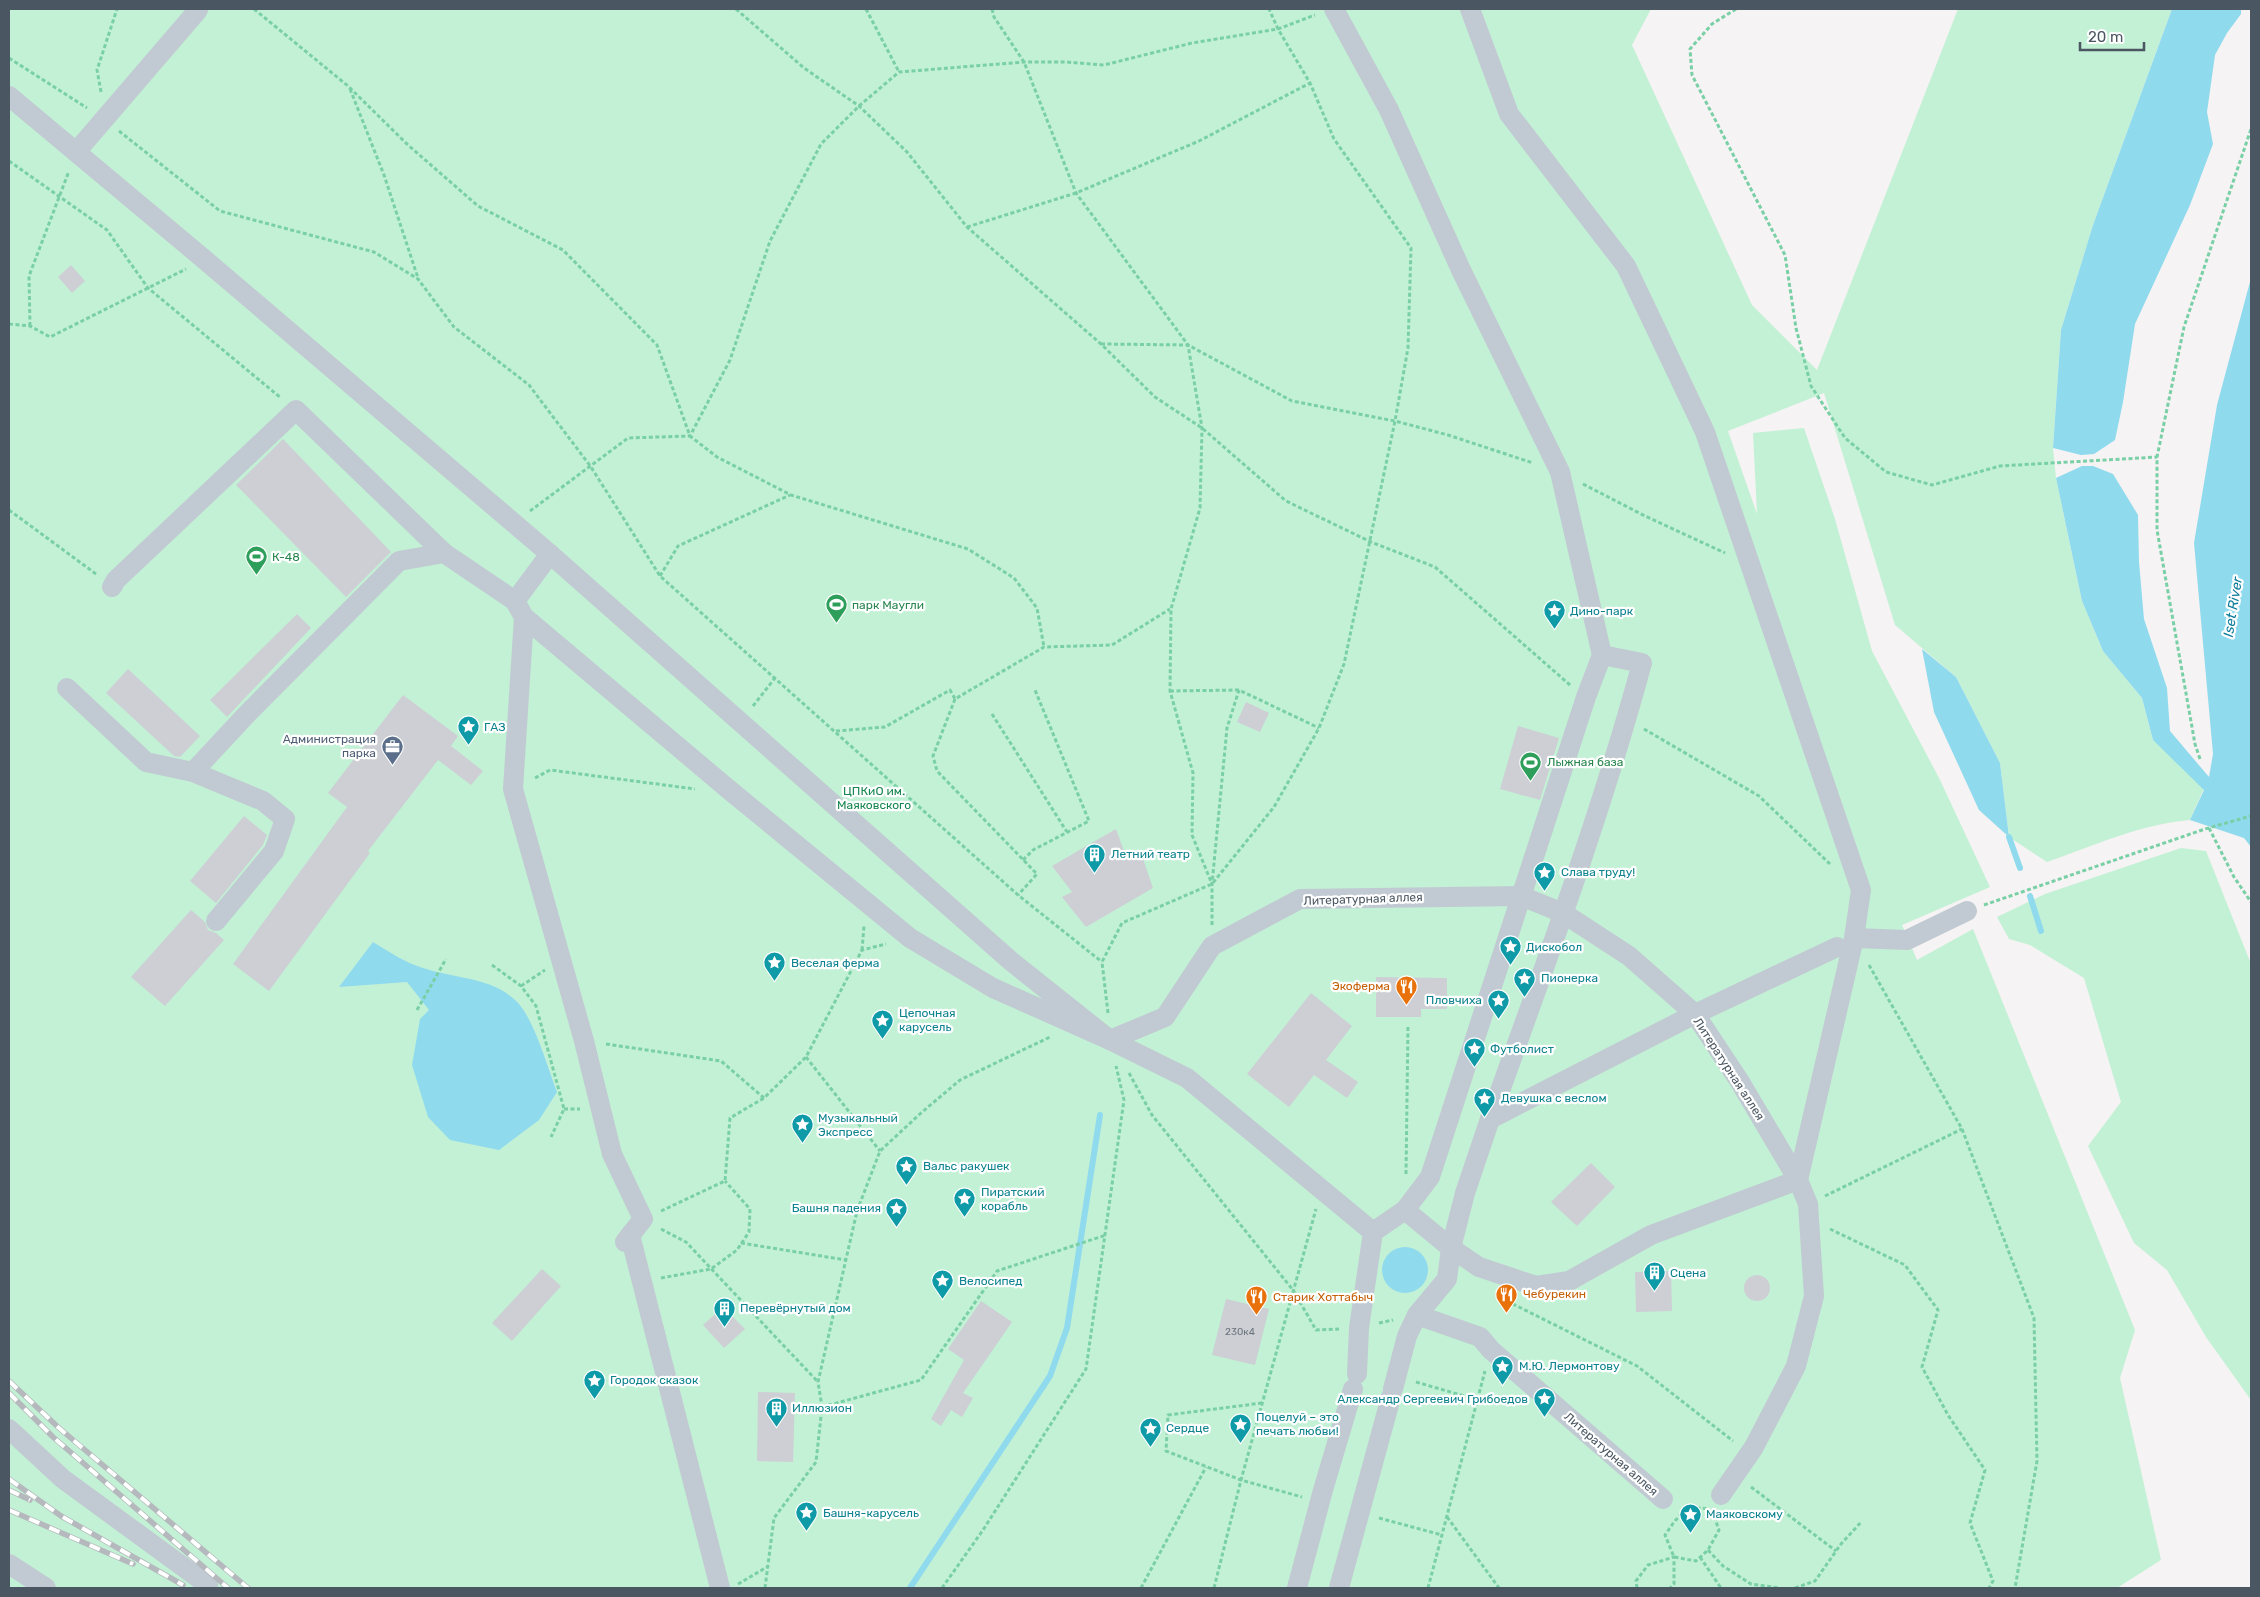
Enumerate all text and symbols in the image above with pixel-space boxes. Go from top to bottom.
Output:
scale bar [2080,20,2144,52]
text: 20 m [2088,28,2123,46]
sports icon: К-48 [244,545,268,576]
place label: К-48 [272,550,300,564]
water label: Iset River [2220,575,2246,638]
sports icon: парк Маугли [824,593,848,624]
place label: парк Маугли [852,598,924,612]
place icon: Дино-парк [1542,599,1566,630]
place label: Дино-парк [1570,604,1634,618]
place icon: ГАЗ [456,715,480,746]
place label: ГАЗ [484,720,506,734]
place label: Администрация парка [283,732,376,760]
office icon: Администрация парка [380,734,404,765]
sports icon: Лыжная база [1519,750,1543,781]
place label: Лыжная база [1547,755,1623,769]
park label: ЦПКиО им. Маяковского [837,784,911,812]
building icon: Летний театр [1083,842,1107,873]
place label: Летний театр [1111,847,1190,861]
place icon: Слава труду! [1533,860,1557,891]
place label: Слава труду! [1561,865,1635,879]
street label: Литературная аллея [1303,890,1423,908]
place icon: Дискобол [1498,935,1522,966]
place label: Дискобол [1526,940,1582,954]
place icon: Веселая ферма [763,951,787,982]
place label: Веселая ферма [791,956,879,970]
place icon: Пионерка [1513,966,1537,997]
place label: Пионерка [1541,971,1598,985]
restaurant icon: Экоферма [1394,974,1418,1005]
place label: Экоферма [1332,979,1390,993]
place icon: Пловчиха [1486,988,1510,1019]
place label: Пловчиха [1426,993,1482,1007]
place label: Цепочная карусель [899,1006,956,1034]
place icon: Цепочная карусель [871,1008,895,1039]
street label: Литературная аллея [1691,1015,1767,1123]
place icon: Футболист [1462,1037,1486,1068]
place label: Футболист [1490,1042,1554,1056]
place icon: Девушка с веслом [1473,1086,1497,1117]
place label: Девушка с веслом [1501,1091,1607,1105]
place label: Музыкальный Экспресс [818,1111,898,1139]
place icon: Музыкальный Экспресс [790,1113,814,1144]
place icon: Вальс ракушек [895,1154,919,1185]
place label: Вальс ракушек [923,1159,1010,1173]
place label: Пиратский корабль [981,1185,1044,1213]
place icon: Пиратский корабль [953,1187,977,1218]
place icon: Башня падения [885,1196,909,1227]
place label: Башня падения [792,1201,881,1215]
building icon: Сцена [1642,1261,1666,1292]
place label: Сцена [1670,1266,1706,1280]
place icon: Велосипед [931,1269,955,1300]
place label: Велосипед [959,1274,1023,1288]
restaurant icon: Чебурекин [1495,1282,1519,1313]
restaurant icon: Старик Хоттабыч [1245,1285,1269,1316]
place label: Чебурекин [1523,1287,1586,1301]
place label: Старик Хоттабыч [1273,1290,1373,1304]
building icon: Перевёрнутый дом [712,1296,736,1327]
place label: Перевёрнутый дом [740,1301,851,1315]
house number: 230к4 [1225,1326,1255,1338]
place icon: М.Ю. Лермонтову [1491,1354,1515,1385]
place label: М.Ю. Лермонтову [1519,1359,1620,1373]
place icon: Городок сказок [582,1368,606,1399]
place label: Городок сказок [610,1373,699,1387]
place icon: Александр Сергеевич Грибоедов [1532,1387,1556,1418]
place label: Александр Сергеевич Грибоедов [1337,1392,1528,1406]
building icon: Иллюзион [764,1396,788,1427]
place label: Иллюзион [792,1401,852,1415]
place label: Поцелуй – это печать любви! [1256,1410,1339,1438]
street label: Литературная аллея [1561,1410,1661,1498]
place icon: Поцелуй – это печать любви! [1228,1412,1252,1443]
place icon: Сердце [1138,1416,1162,1447]
place label: Сердце [1166,1421,1209,1435]
place icon: Башня-карусель [795,1501,819,1532]
place icon: Маяковскому [1678,1502,1702,1533]
place label: Башня-карусель [823,1506,919,1520]
place label: Маяковскому [1706,1507,1783,1521]

